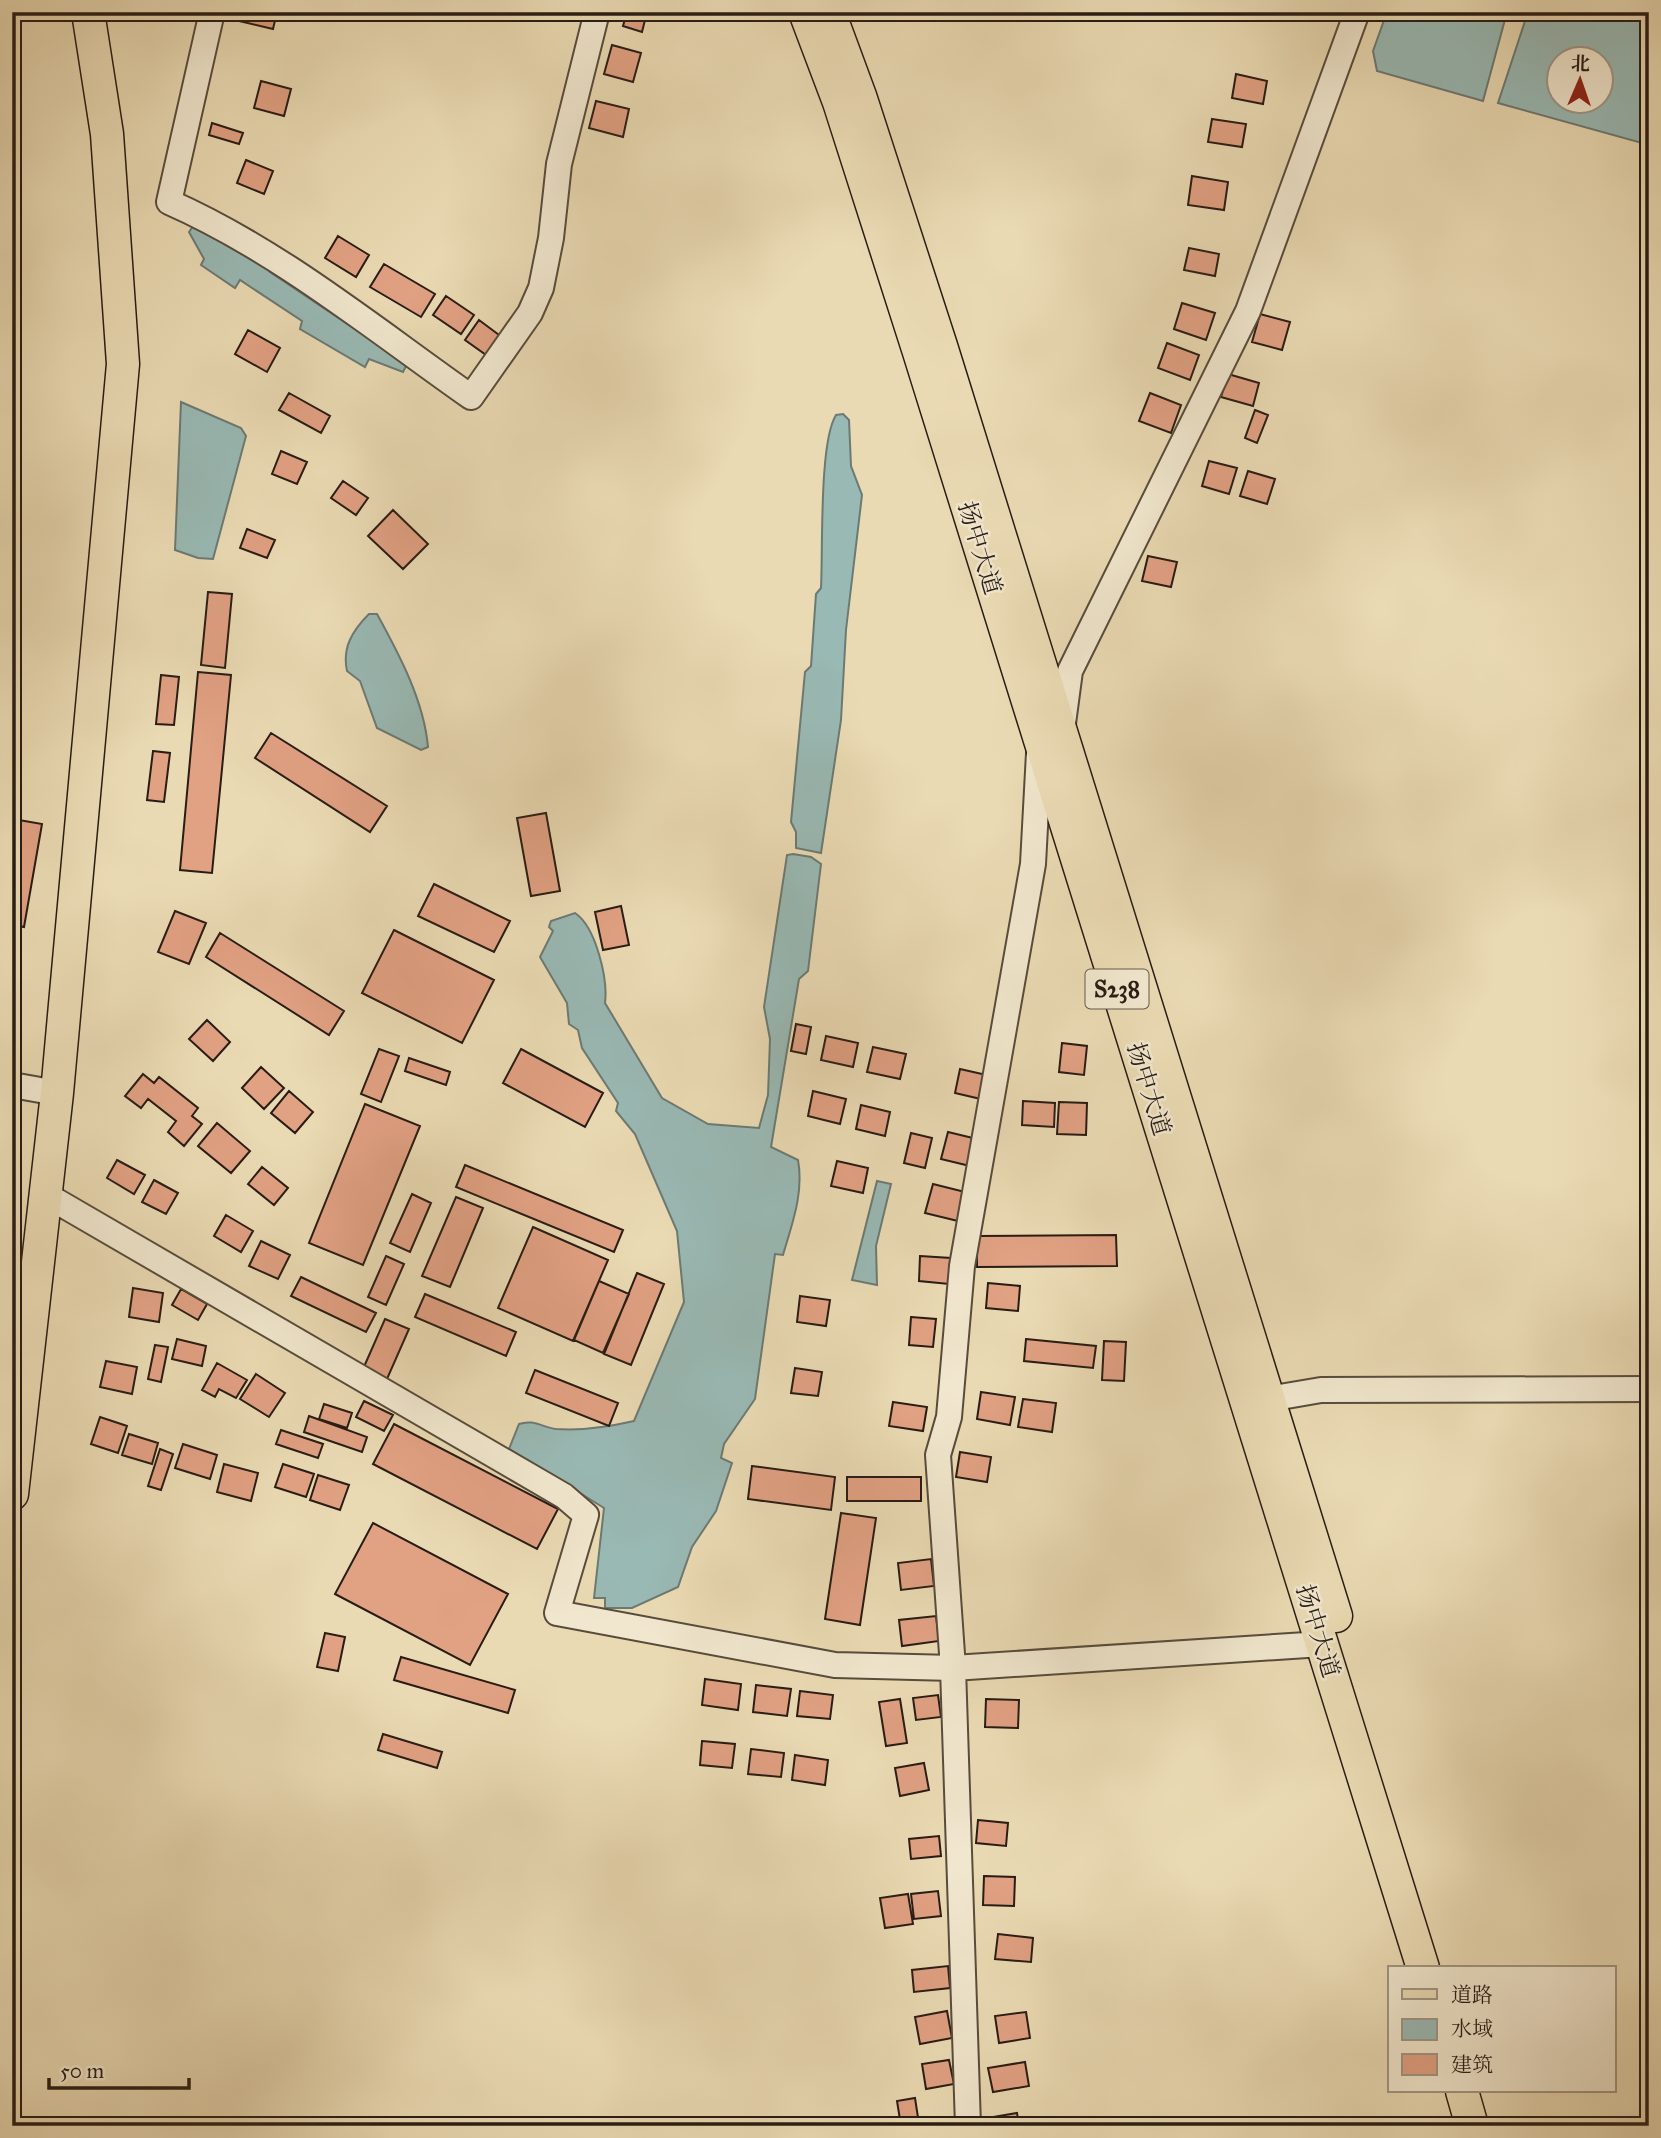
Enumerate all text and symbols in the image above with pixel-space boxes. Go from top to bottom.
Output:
north arrow [1546,46,1616,116]
text: 北 [1571,52,1590,75]
street label: 扬中大道 [952,498,1008,598]
road number: S238 [1086,970,1148,1008]
street label: 扬中大道 [1121,1039,1177,1139]
street label: 扬中大道 [1290,1581,1346,1681]
legend [1388,1966,1616,2092]
text: 道路 [1451,1982,1493,2008]
text: 水域 [1451,2016,1493,2042]
scale bar [49,2047,189,2091]
text: 建筑 [1451,2052,1493,2078]
text: 50 m [60,2058,105,2084]

